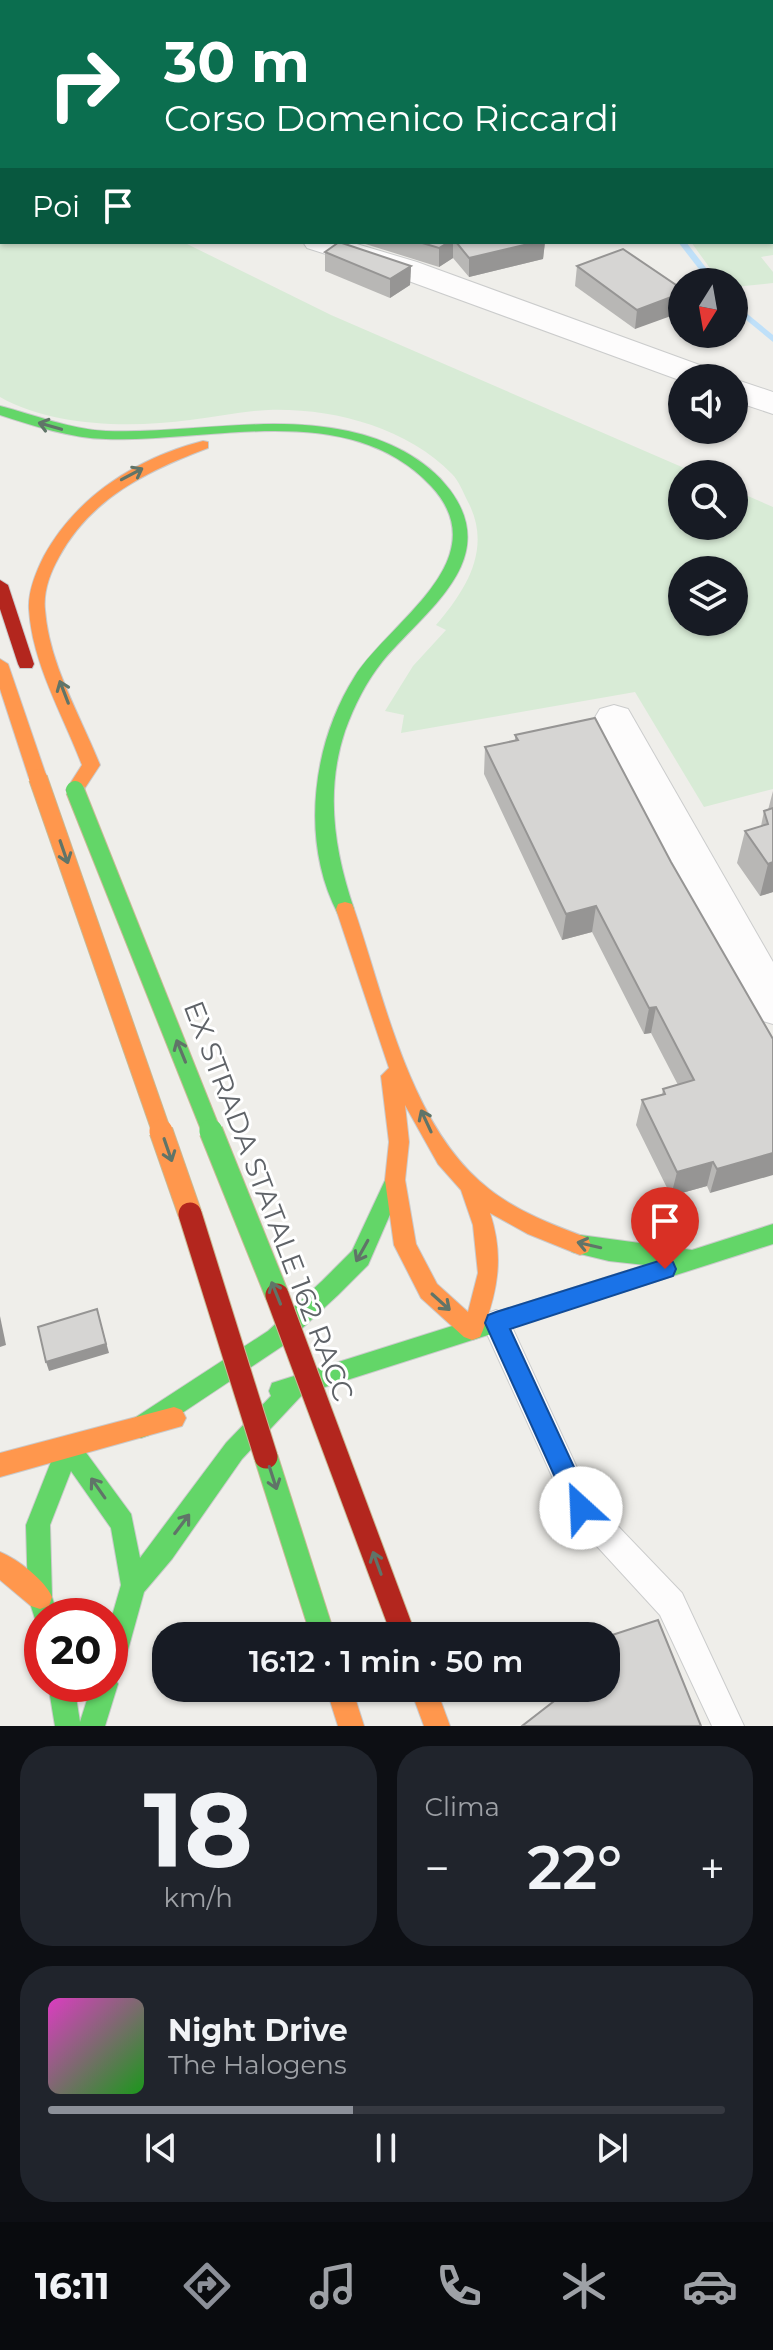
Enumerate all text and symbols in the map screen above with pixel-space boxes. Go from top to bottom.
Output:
text: 30 m [164,28,310,96]
icon: right [32,32,136,136]
text: Corso Domenico Riccardi [164,96,619,140]
icon: arrive [96,184,140,228]
text: Poi [32,188,80,225]
north arrow [668,268,748,348]
map controls [668,268,748,636]
button: sound [668,364,748,444]
one-way arrow [37,418,63,433]
button: search [668,460,748,540]
one-way arrow [120,466,143,482]
button: layers [668,556,748,636]
one-way arrow [56,680,70,704]
one-way arrow [58,839,72,863]
street label: EX STRADA STATALE 162 RACC [177,996,361,1406]
one-way arrow [172,1039,187,1064]
one-way arrow [418,1109,433,1133]
one-way arrow [162,1137,176,1162]
pin [631,1187,699,1269]
icon: arrive [643,1199,687,1243]
one-way arrow [576,1237,602,1252]
one-way arrow [354,1239,370,1262]
one-way arrow [268,1281,282,1306]
one-way arrow [430,1293,450,1311]
one-way arrow [266,1464,281,1490]
position arrow [539,1466,623,1550]
one-way arrow [90,1478,106,1500]
one-way arrow [174,1514,190,1536]
one-way arrow [369,1551,383,1576]
speed limit sign: 20 [24,1598,128,1702]
text: 16:12 · 1 min · 50 m [249,1643,523,1680]
text: 18 [144,1766,253,1893]
text: Clima [425,1791,500,1823]
text: 22° [527,1831,622,1904]
text: − [425,1841,450,1895]
text: + [700,1841,725,1895]
text: km/h [164,1882,233,1914]
text: Night Drive [168,2012,348,2049]
text: The Halogens [168,2049,347,2081]
icon: previous [139,2126,183,2170]
icon: pause [364,2126,408,2170]
icon: next [590,2126,634,2170]
icon: directions [179,2258,235,2314]
icon: music [305,2258,361,2314]
icon: phone [431,2258,487,2314]
icon: climate [556,2258,612,2314]
icon: car [682,2258,738,2314]
text: 16:11 [35,2264,110,2308]

